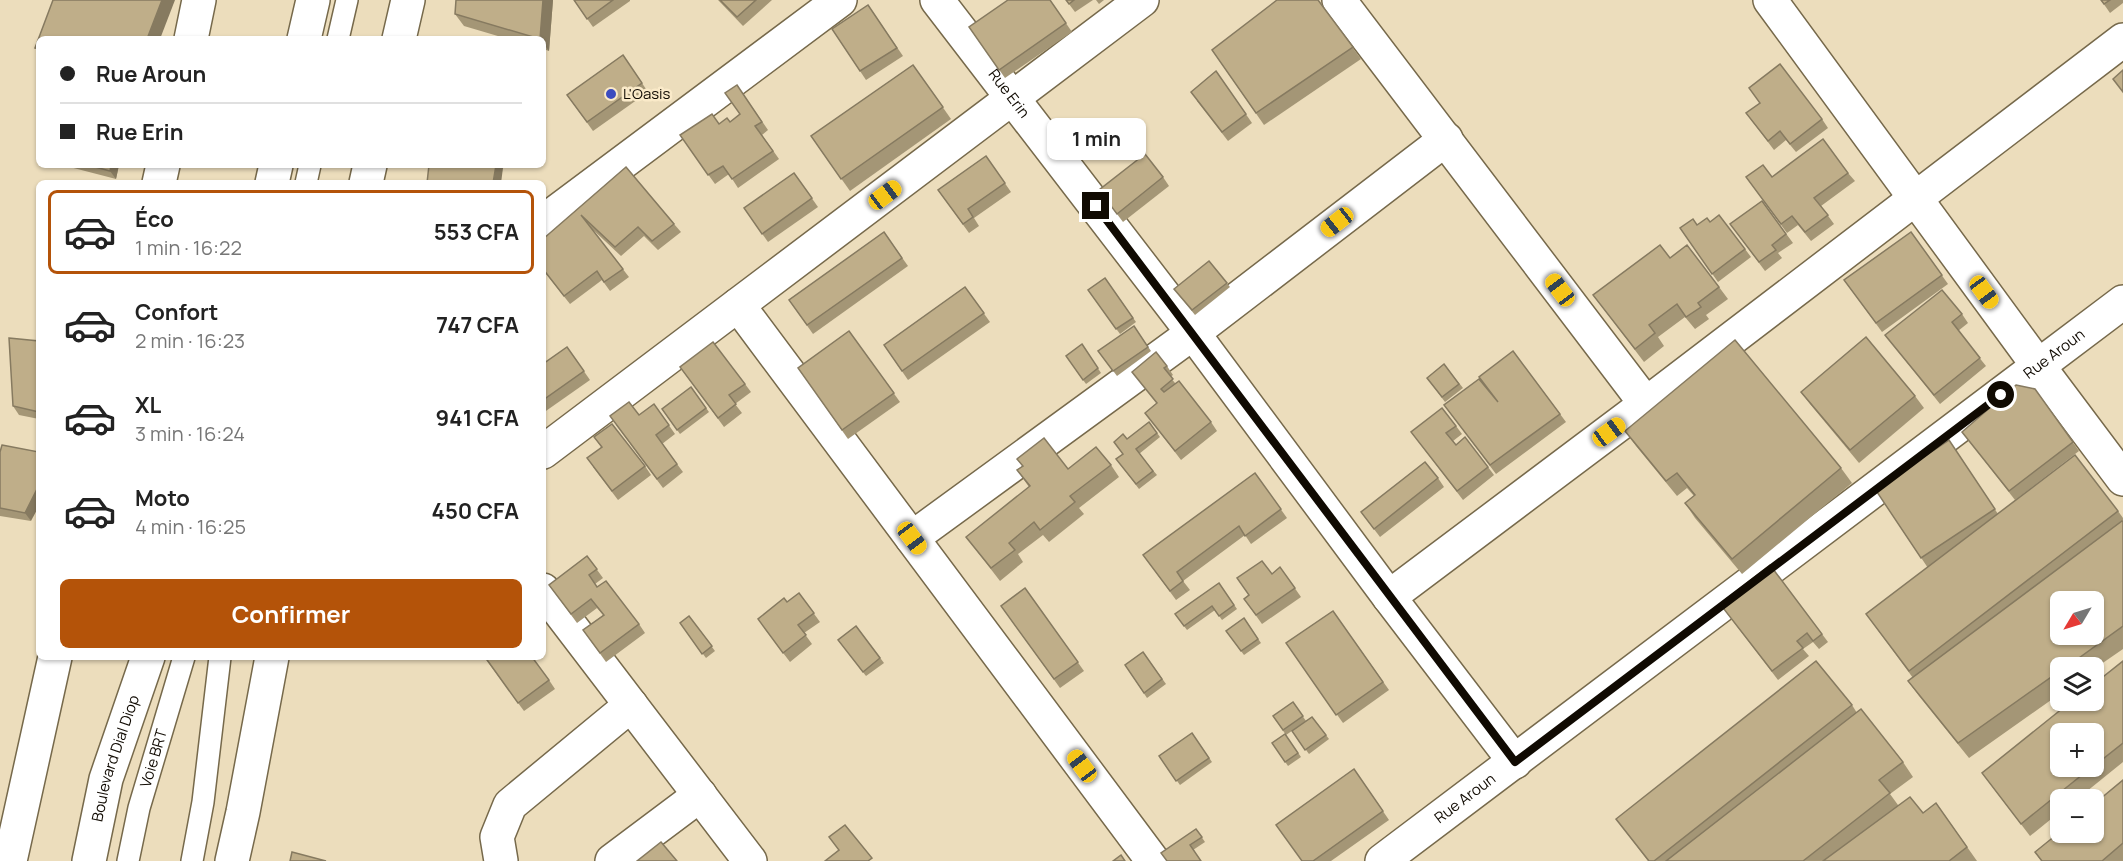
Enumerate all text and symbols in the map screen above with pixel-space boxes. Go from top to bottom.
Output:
text: Rue Aroun [96,59,206,89]
street label: Rue Erin [984,64,1035,122]
place label: L'Oasis [623,83,671,104]
marker: L'Oasis [604,87,618,101]
text: Rue Erin [96,117,184,147]
callout: 1 min [1046,119,1146,161]
text: 1 min [1072,125,1121,152]
car [865,177,905,213]
route end [1082,192,1109,219]
text: Éco [135,204,174,234]
car [1317,204,1357,240]
icon: car [63,205,117,259]
text: 553 CFA [434,217,519,247]
text: 1 min · 16:22 [135,234,242,261]
car [1542,270,1578,310]
car [1966,272,2002,312]
text: Confort [135,297,218,327]
icon: car [63,298,117,352]
text: 747 CFA [436,310,519,340]
street label: Rue Aroun [2019,324,2089,383]
text: 2 min · 16:23 [135,327,245,354]
route start [1987,381,2014,408]
text: XL [135,390,161,420]
icon: car [63,391,117,445]
text: 941 CFA [436,403,519,433]
car [1589,414,1629,450]
text: 3 min · 16:24 [135,420,245,447]
text: Moto [135,483,190,513]
icon: car [63,484,117,538]
text: 450 CFA [432,496,519,526]
text: 4 min · 16:25 [135,513,246,540]
car [894,518,930,558]
button: Confirmer [60,579,522,648]
north arrow [2050,591,2104,645]
map controls [2050,591,2104,843]
button: layers [2050,657,2104,711]
street label: Boulevard Dial Diop [86,692,144,824]
button: + [2050,723,2104,777]
street label: Voie BRT [135,726,172,790]
car [1064,746,1100,786]
street label: Rue Aroun [1430,768,1500,828]
button: − [2050,789,2104,843]

